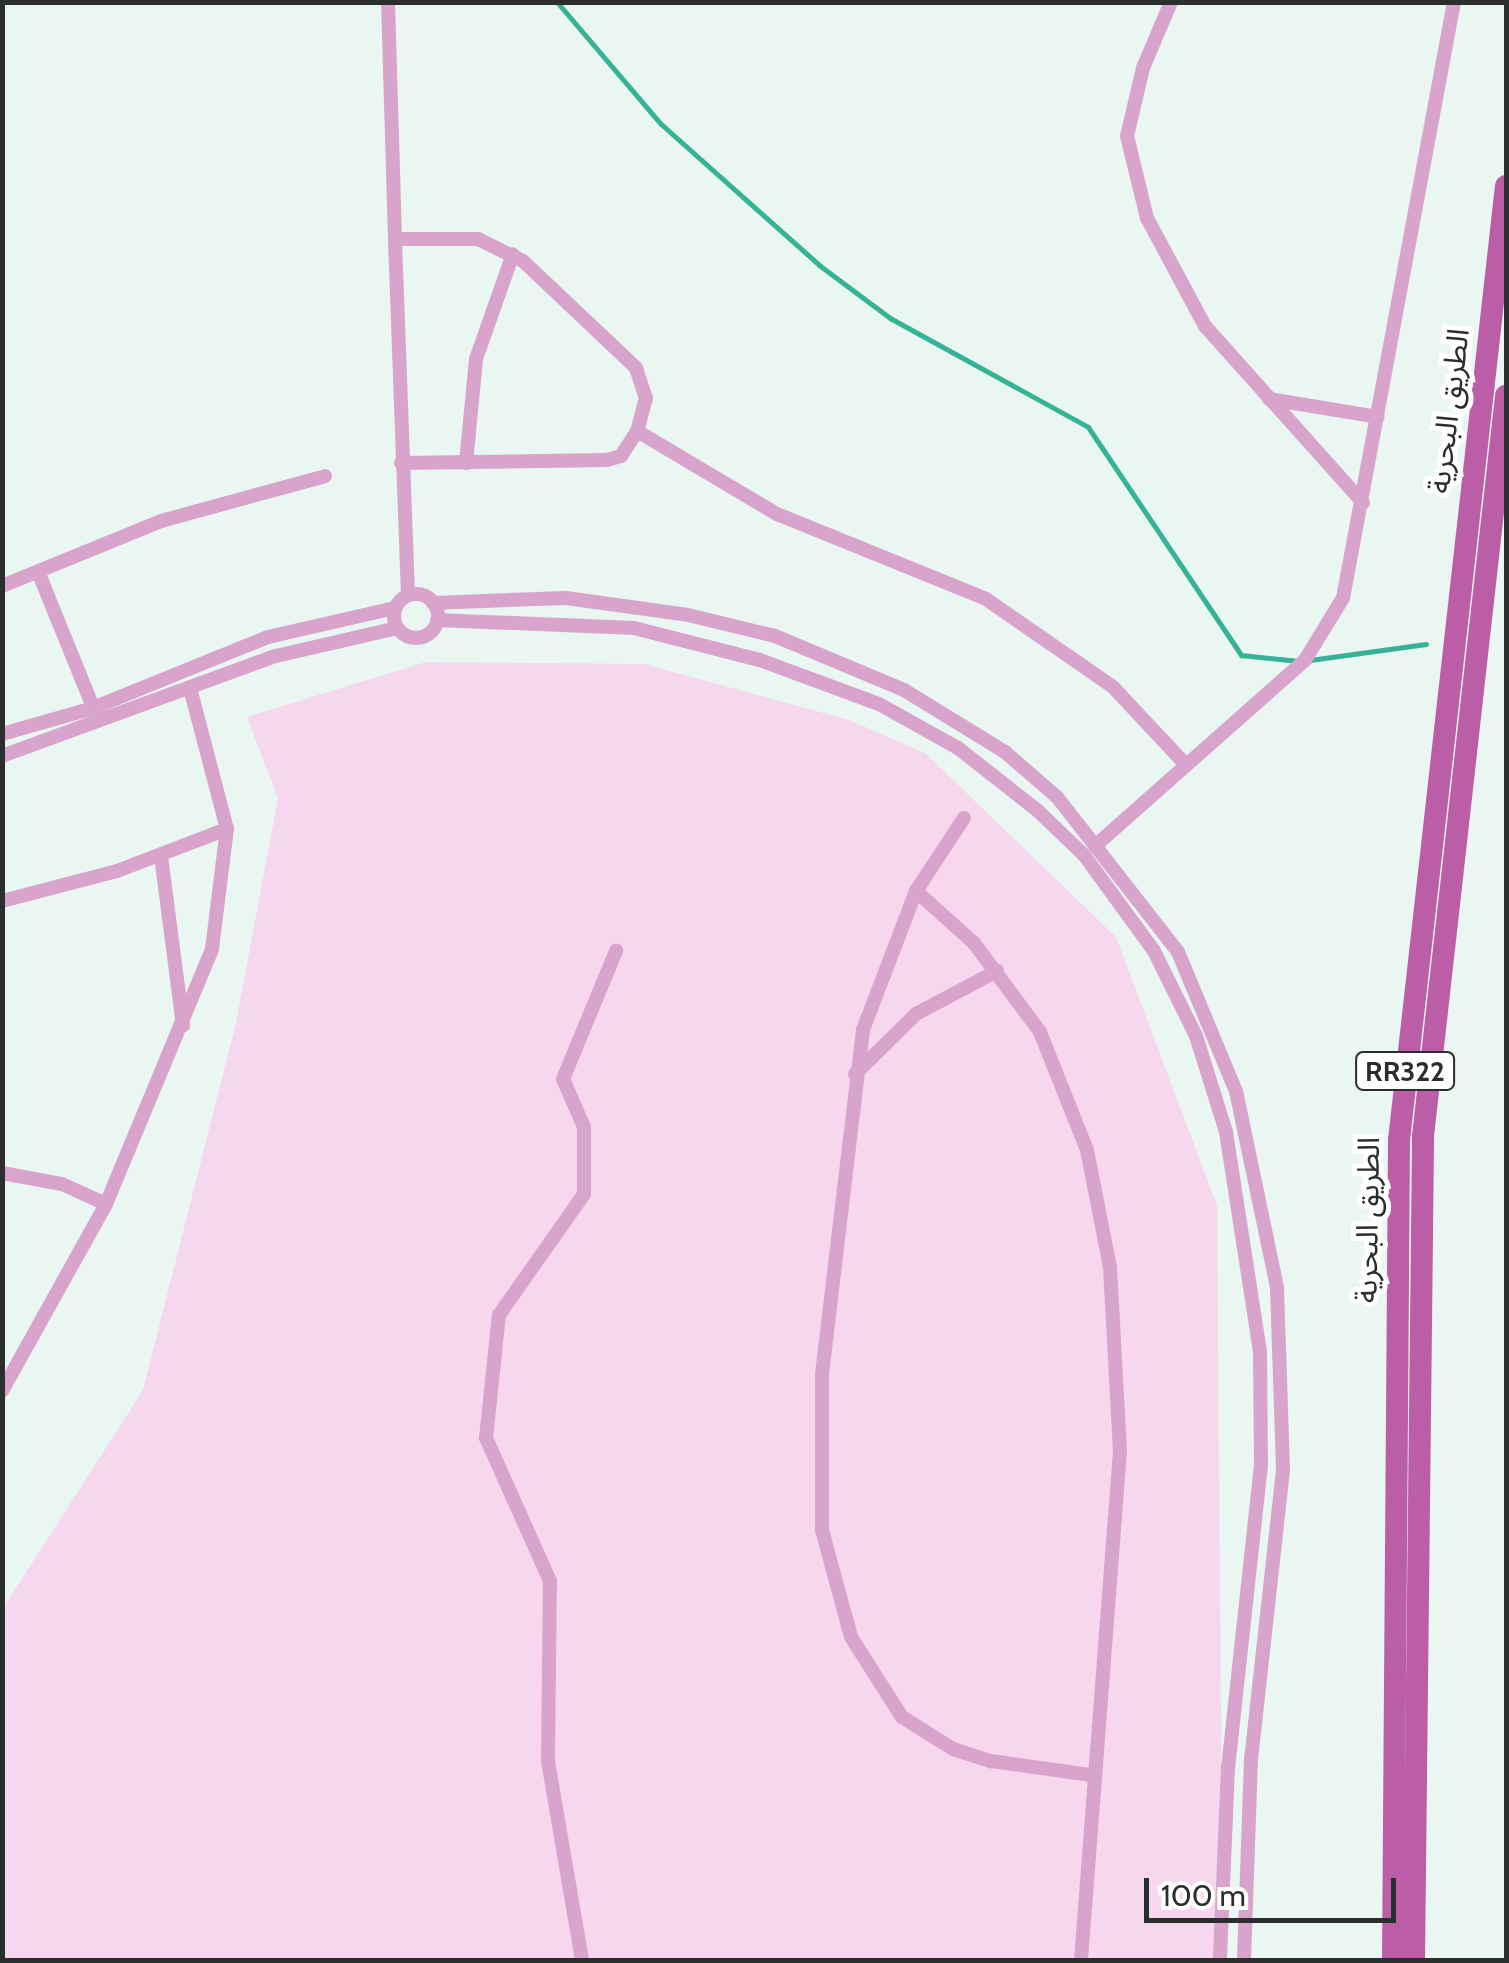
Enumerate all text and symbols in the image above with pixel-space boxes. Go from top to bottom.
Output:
street label: الطريق البحرية [1421,326,1477,496]
road number: RR322 [1355,1048,1455,1094]
street label: الطريق البحرية [1349,1137,1387,1303]
scale bar [1149,1858,1402,1920]
text: 100 m [1161,1877,1246,1914]

